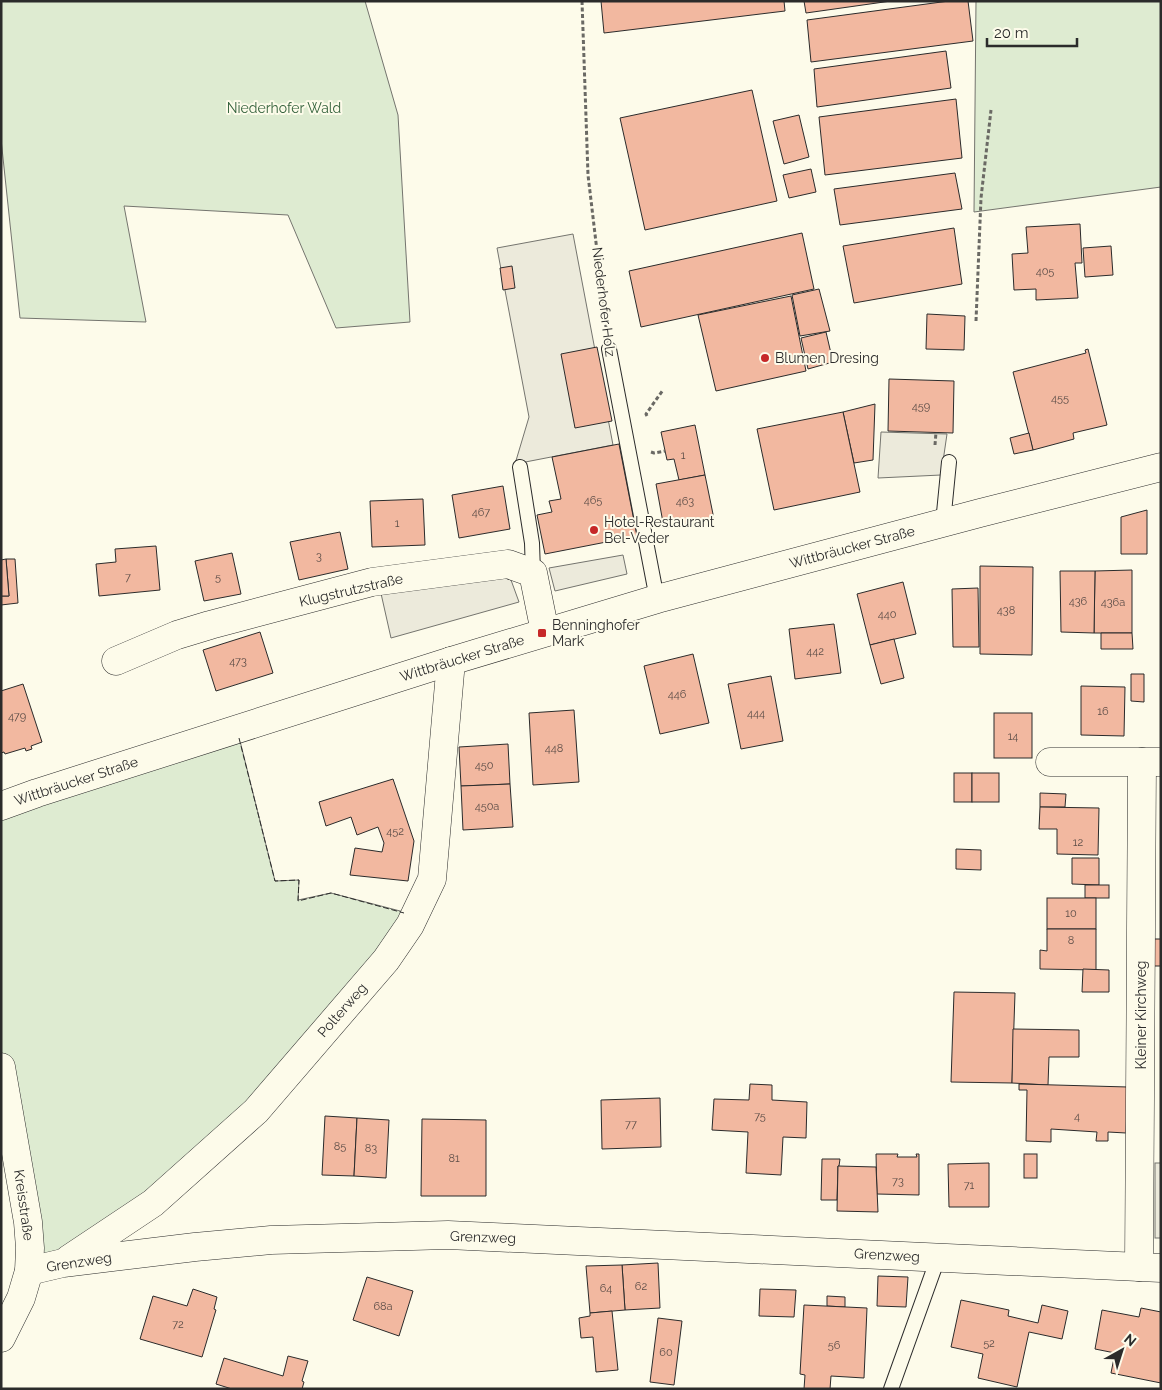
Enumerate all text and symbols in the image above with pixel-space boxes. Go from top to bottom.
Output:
scale bar [987,15,1077,47]
text: 20 m [994,24,1029,42]
park label: Niederhofer Wald [227,100,341,116]
street label: Niederhofer Holz [589,246,619,358]
house number: 405 [1036,265,1054,278]
place label: Blumen Dresing [775,350,879,366]
marker: Blumen Dresing [759,352,771,364]
house number: 455 [1051,392,1069,405]
house number: 459 [912,400,930,413]
house number: 1 [681,449,686,462]
house number: 465 [584,494,602,507]
house number: 463 [676,495,694,508]
house number: 467 [472,506,490,519]
place label: Hotel-Restaurant Bel-Veder [604,514,715,546]
house number: 1 [395,517,400,530]
street label: Wittbräucker Straße [788,523,916,571]
marker: Hotel-Restaurant Bel-Veder [588,524,600,536]
house number: 3 [316,550,322,563]
street label: Klugstrutzstraße [298,570,404,610]
house number: 7 [125,571,131,584]
house number: 5 [215,571,221,584]
house number: 436 [1069,595,1088,608]
house number: 436a [1101,596,1125,609]
house number: 438 [997,604,1015,617]
house number: 440 [878,608,897,621]
place label: Benninghofer Mark [552,617,640,649]
marker: Benninghofer Mark [536,627,548,639]
street label: Wittbräucker Straße [398,631,526,685]
house number: 442 [806,645,824,658]
house number: 473 [229,655,247,668]
house number: 446 [668,688,687,701]
house number: 16 [1097,705,1109,718]
house number: 444 [747,707,765,720]
house number: 479 [8,710,26,723]
house number: 14 [1008,730,1018,743]
house number: 448 [545,742,563,755]
street label: Wittbräucker Straße [12,753,140,809]
house number: 450 [475,759,494,772]
house number: 450a [475,800,499,813]
house number: 452 [386,825,404,838]
house number: 12 [1073,836,1083,849]
house number: 10 [1065,907,1077,920]
house number: 8 [1068,934,1074,947]
street label: Kleiner Kirchweg [1133,960,1149,1070]
street label: Polterweg [314,980,370,1040]
house number: 75 [754,1110,766,1123]
house number: 4 [1074,1110,1080,1123]
house number: 77 [625,1118,637,1131]
house number: 85 [334,1140,346,1153]
house number: 83 [365,1142,377,1155]
house number: 81 [448,1152,460,1165]
street label: Kreisstraße [11,1168,37,1242]
house number: 73 [892,1175,904,1188]
house number: 71 [964,1179,975,1192]
street label: Grenzweg [450,1228,516,1246]
street label: Grenzweg [854,1245,920,1265]
street label: Grenzweg [45,1249,113,1275]
house number: 62 [635,1280,647,1293]
house number: 64 [600,1282,612,1295]
house number: 68a [373,1300,393,1313]
house number: 72 [172,1318,184,1331]
north arrow [1097,1325,1147,1375]
text: N [1121,1330,1139,1349]
house number: 52 [983,1337,995,1350]
house number: 56 [828,1339,841,1352]
house number: 60 [659,1346,673,1359]

